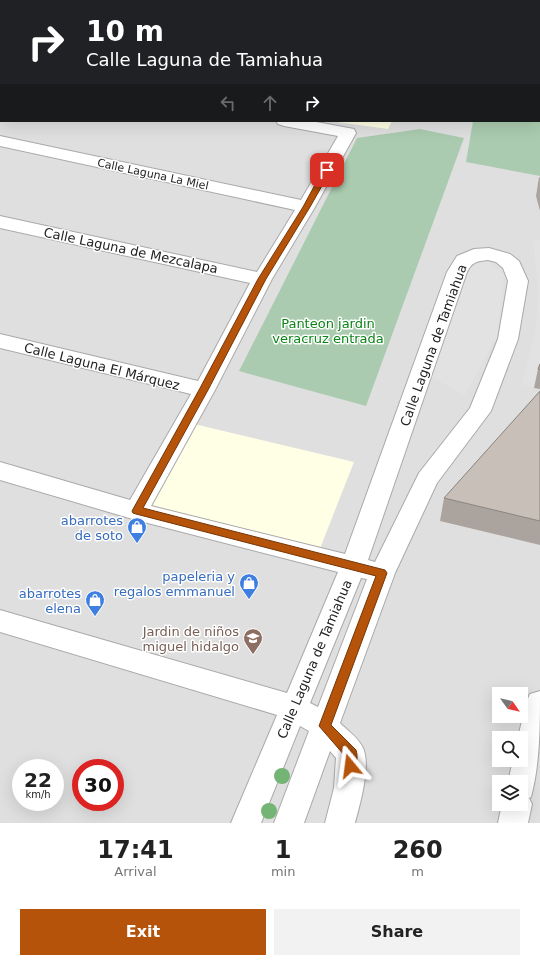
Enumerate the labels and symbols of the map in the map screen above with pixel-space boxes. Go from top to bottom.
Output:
pin [310,153,344,187]
street label: Calle Laguna La Miel [96,156,210,193]
street label: Calle Laguna de Mezcalapa [42,225,219,276]
street label: Calle Laguna de Tamiahua [397,262,470,428]
park label: Panteon jardin veracruz entrada [272,316,384,346]
street label: Calle Laguna El Márquez [22,340,181,393]
place label: abarrotes de soto [61,513,123,543]
shop icon: abarrotes de soto [126,516,148,544]
place label: papeleria y regalos emmanuel [114,569,235,599]
shop icon: papeleria y regalos emmanuel [238,572,260,600]
street label: Calle Laguna de Tamiahua [274,577,355,741]
place label: abarrotes elena [19,586,81,616]
shop icon: abarrotes elena [84,589,106,617]
place label: Jardin de niños miguel hidalgo [142,624,239,654]
school or university icon: Jardin de niños miguel hidalgo [242,627,264,655]
north arrow [492,687,528,723]
position arrow [329,745,371,787]
speed limit sign: 30 [72,759,124,811]

